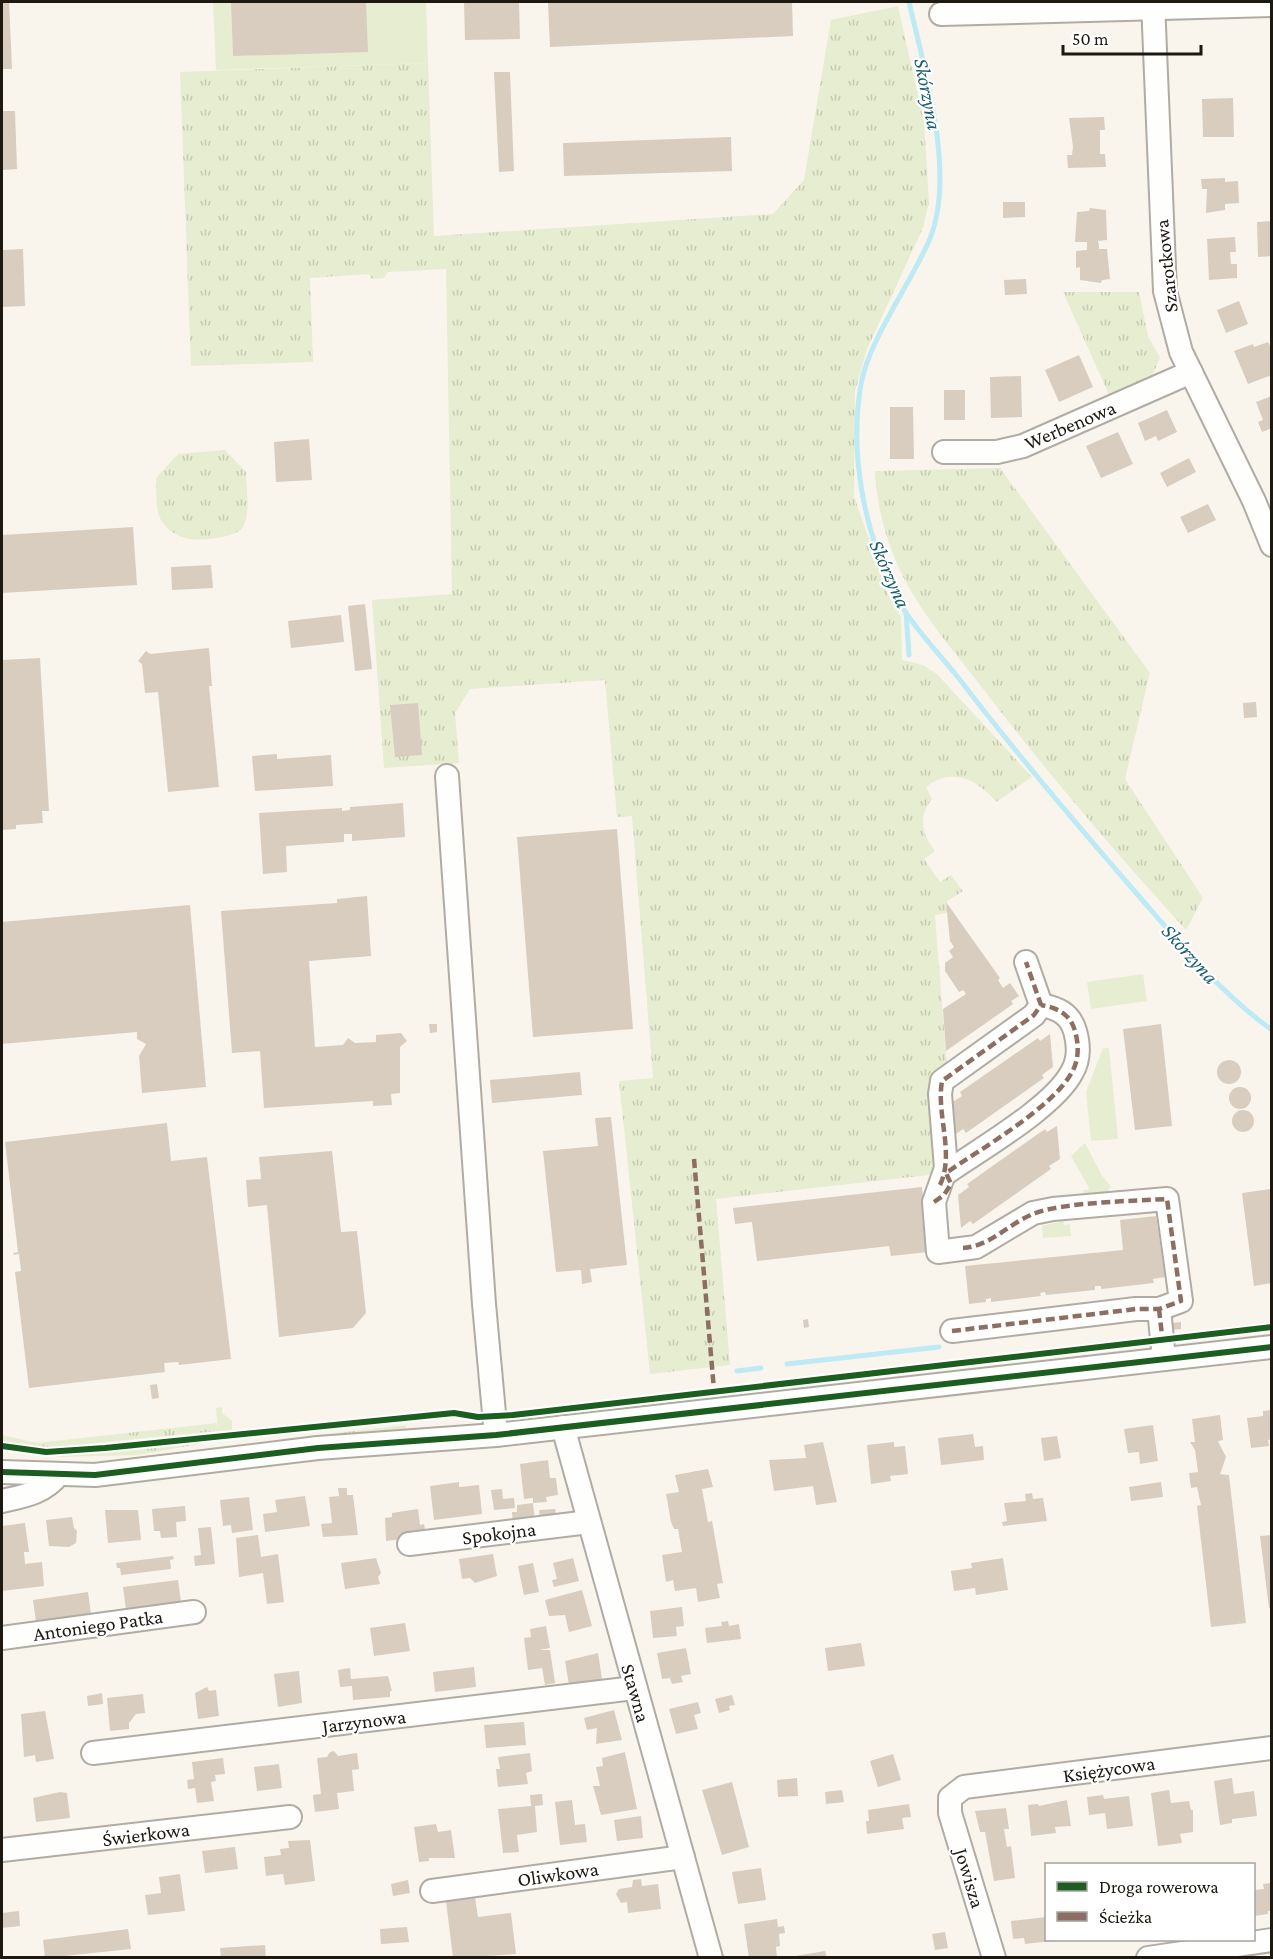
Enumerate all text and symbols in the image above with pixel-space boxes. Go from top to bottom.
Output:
scale bar [1063,18,1201,56]
text: 50 m [1072,29,1109,49]
water label: Skórzyna [909,56,947,132]
street label: Szarotkowa [1150,218,1182,314]
street label: Werbenowa [1021,396,1119,454]
water label: Skórzyna [864,536,916,612]
water label: Skórzyna [1157,919,1223,989]
street label: Spokojna [461,1518,537,1549]
street label: Antoniego Patka [32,1605,164,1646]
street label: Stawna [617,1661,655,1725]
street label: Jarzynowa [319,1705,407,1738]
street label: Księżycowa [1062,1752,1157,1787]
street label: Świerkowa [101,1818,191,1850]
street label: Jowisza [949,1844,989,1911]
street label: Oliwkowa [516,1857,600,1891]
legend [1045,1863,1255,1941]
text: Droga rowerowa [1099,1877,1219,1897]
text: Ścieżka [1099,1907,1152,1927]

